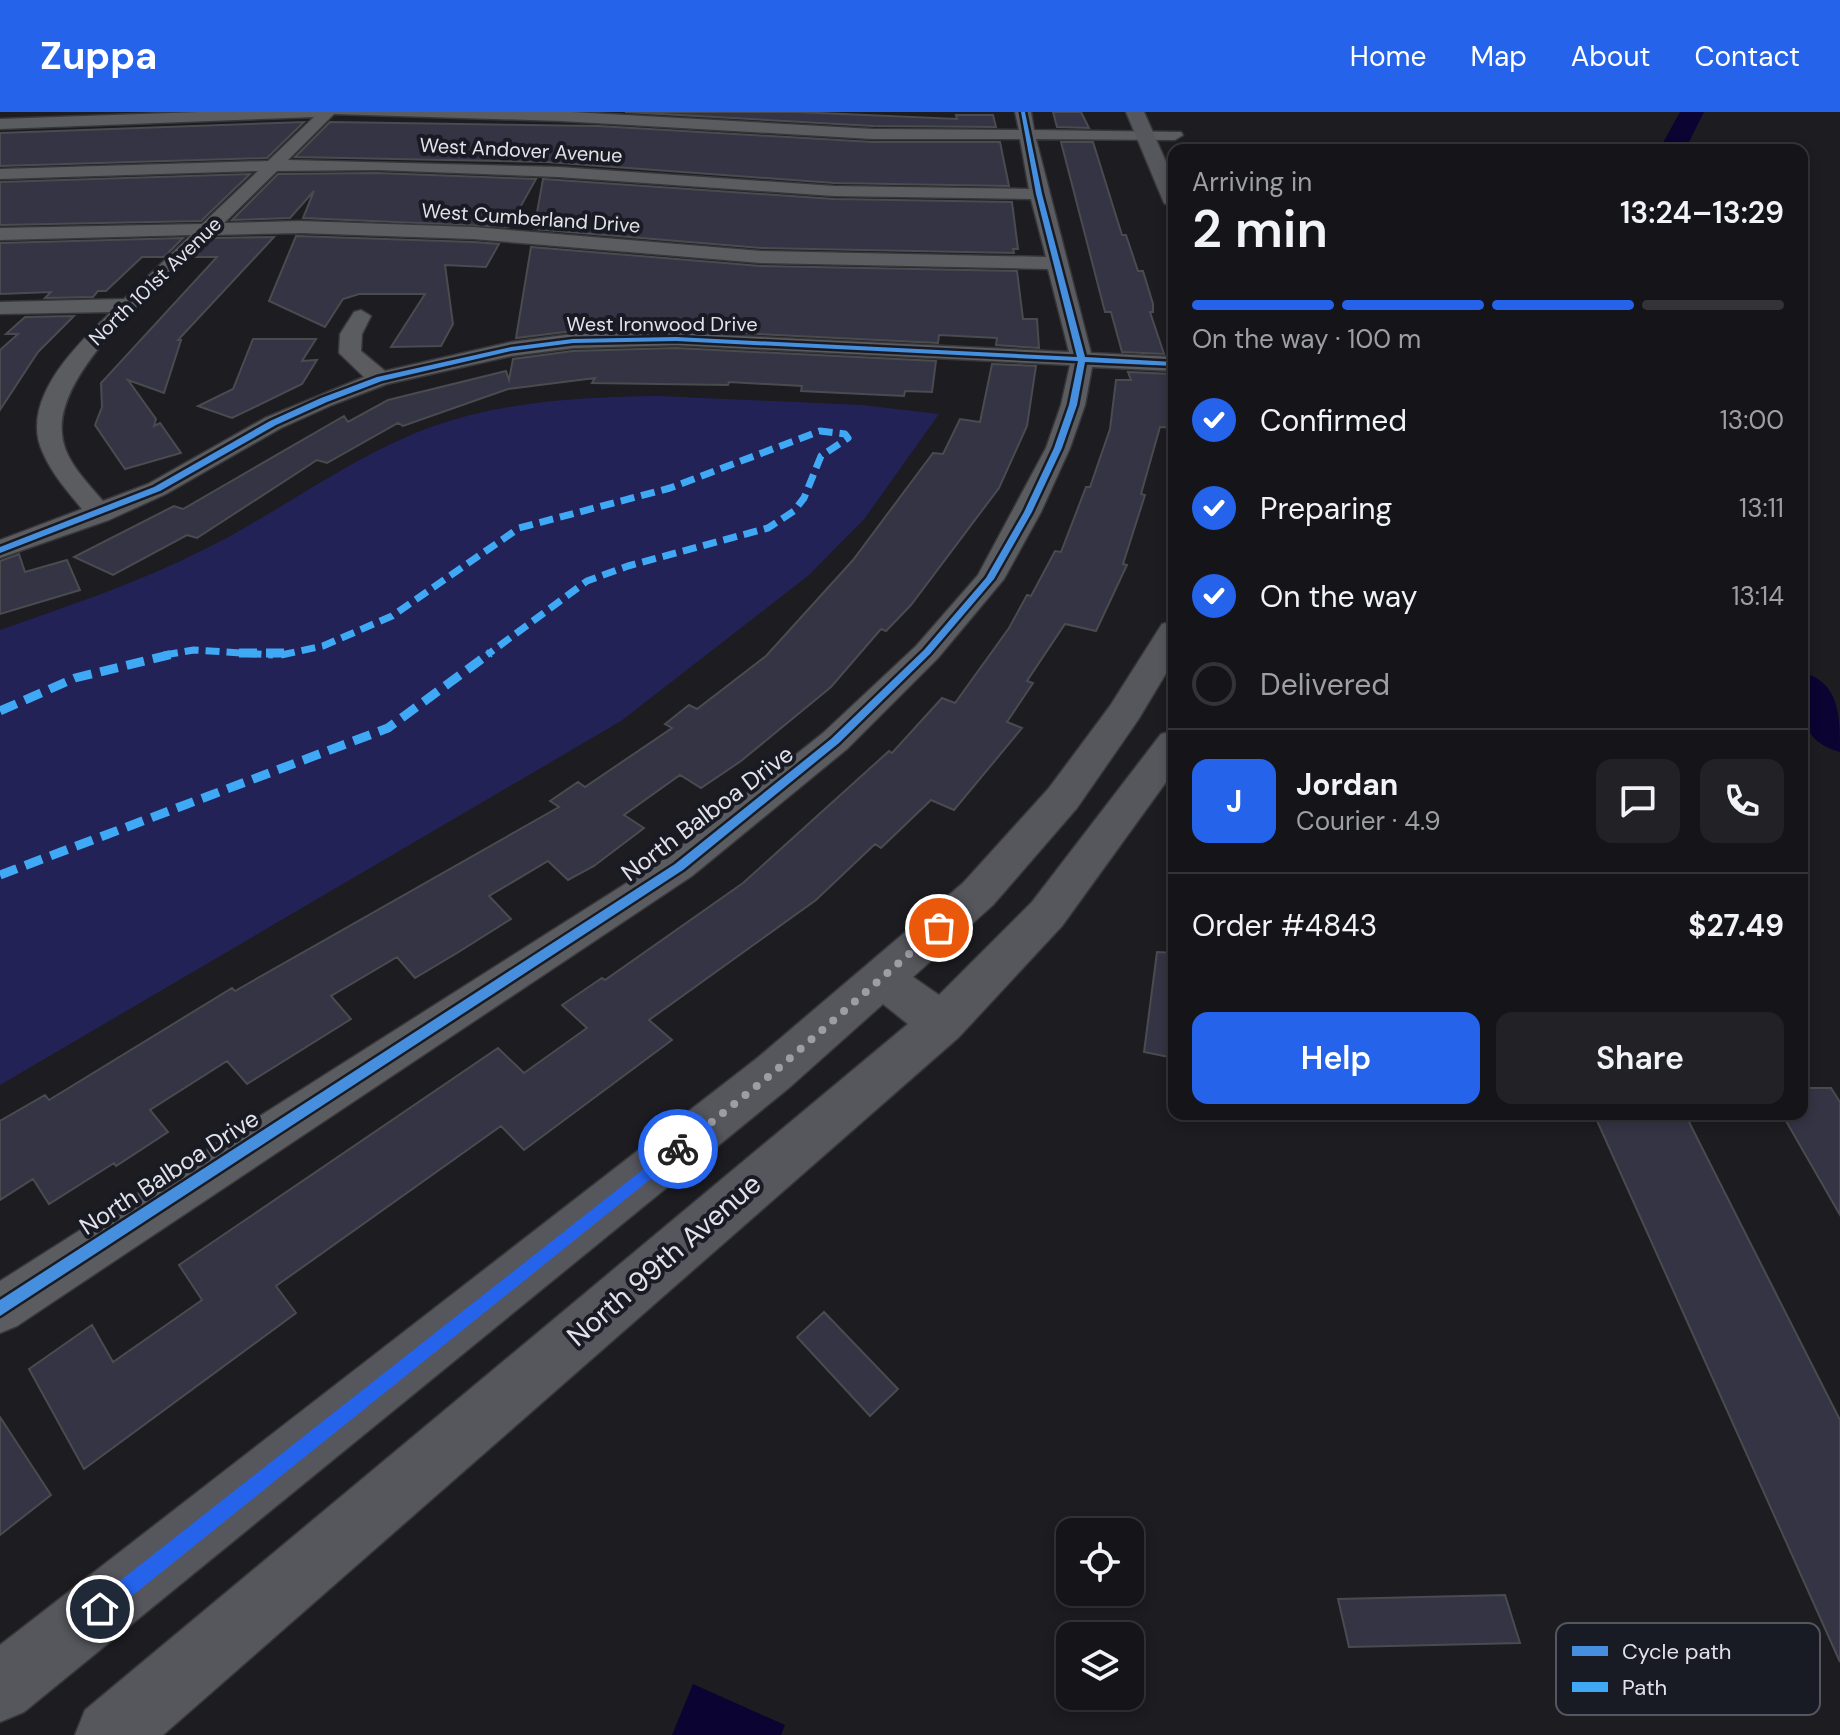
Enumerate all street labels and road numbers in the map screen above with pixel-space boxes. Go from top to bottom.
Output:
street label: West Andover Avenue [419,132,623,168]
street label: West Cumberland Drive [421,197,641,239]
street label: North 101st Avenue [83,211,227,351]
street label: West Ironwood Drive [566,311,758,337]
street label: North Balboa Drive [615,738,799,888]
street label: North Balboa Drive [73,1102,265,1242]
street label: North 99th Avenue [559,1165,769,1355]

